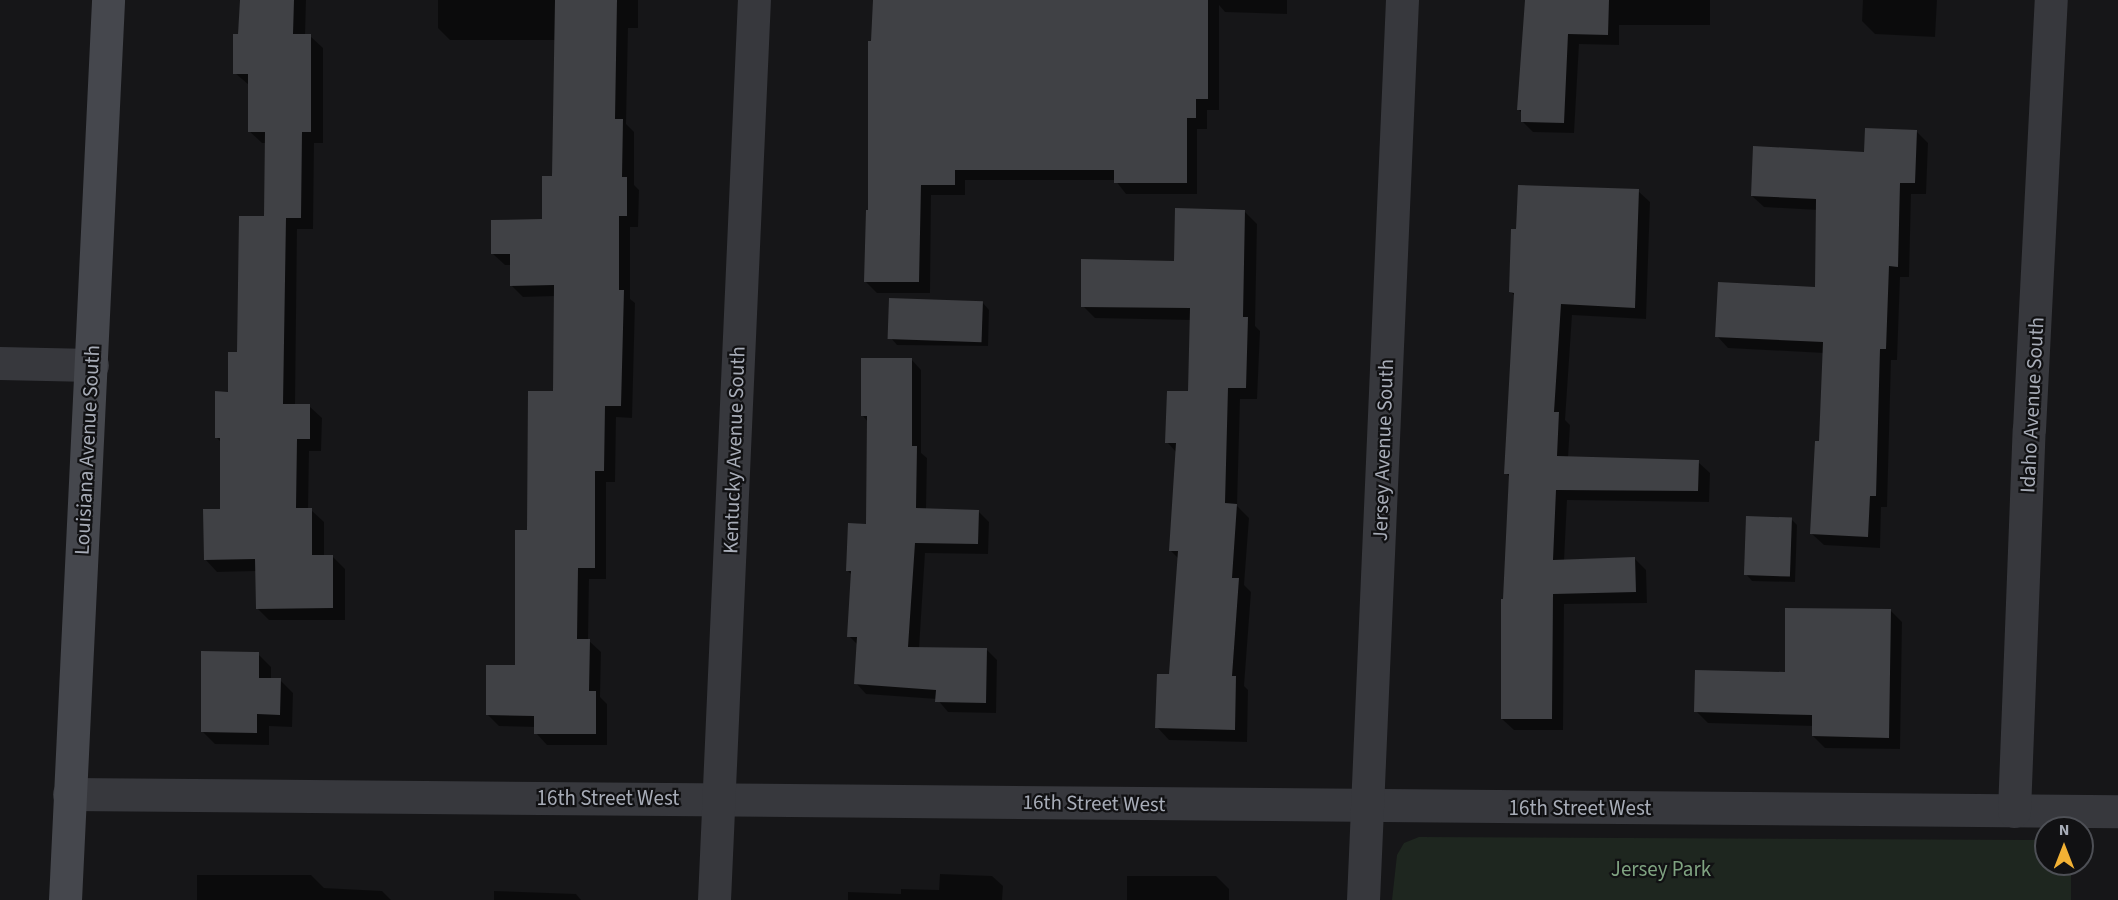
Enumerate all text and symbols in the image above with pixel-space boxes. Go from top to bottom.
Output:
street label: Idaho Avenue South [2015,316,2049,494]
street label: Louisiana Avenue South [69,344,105,556]
street label: Kentucky Avenue South [718,346,750,554]
street label: Jersey Avenue South [1367,358,1399,542]
street label: 16th Street West [537,785,679,811]
street label: 16th Street West [1022,789,1166,817]
street label: 16th Street West [1509,795,1651,821]
north arrow [2034,816,2094,876]
text: N [2059,819,2069,841]
park label: Jersey Park [1611,856,1711,882]

